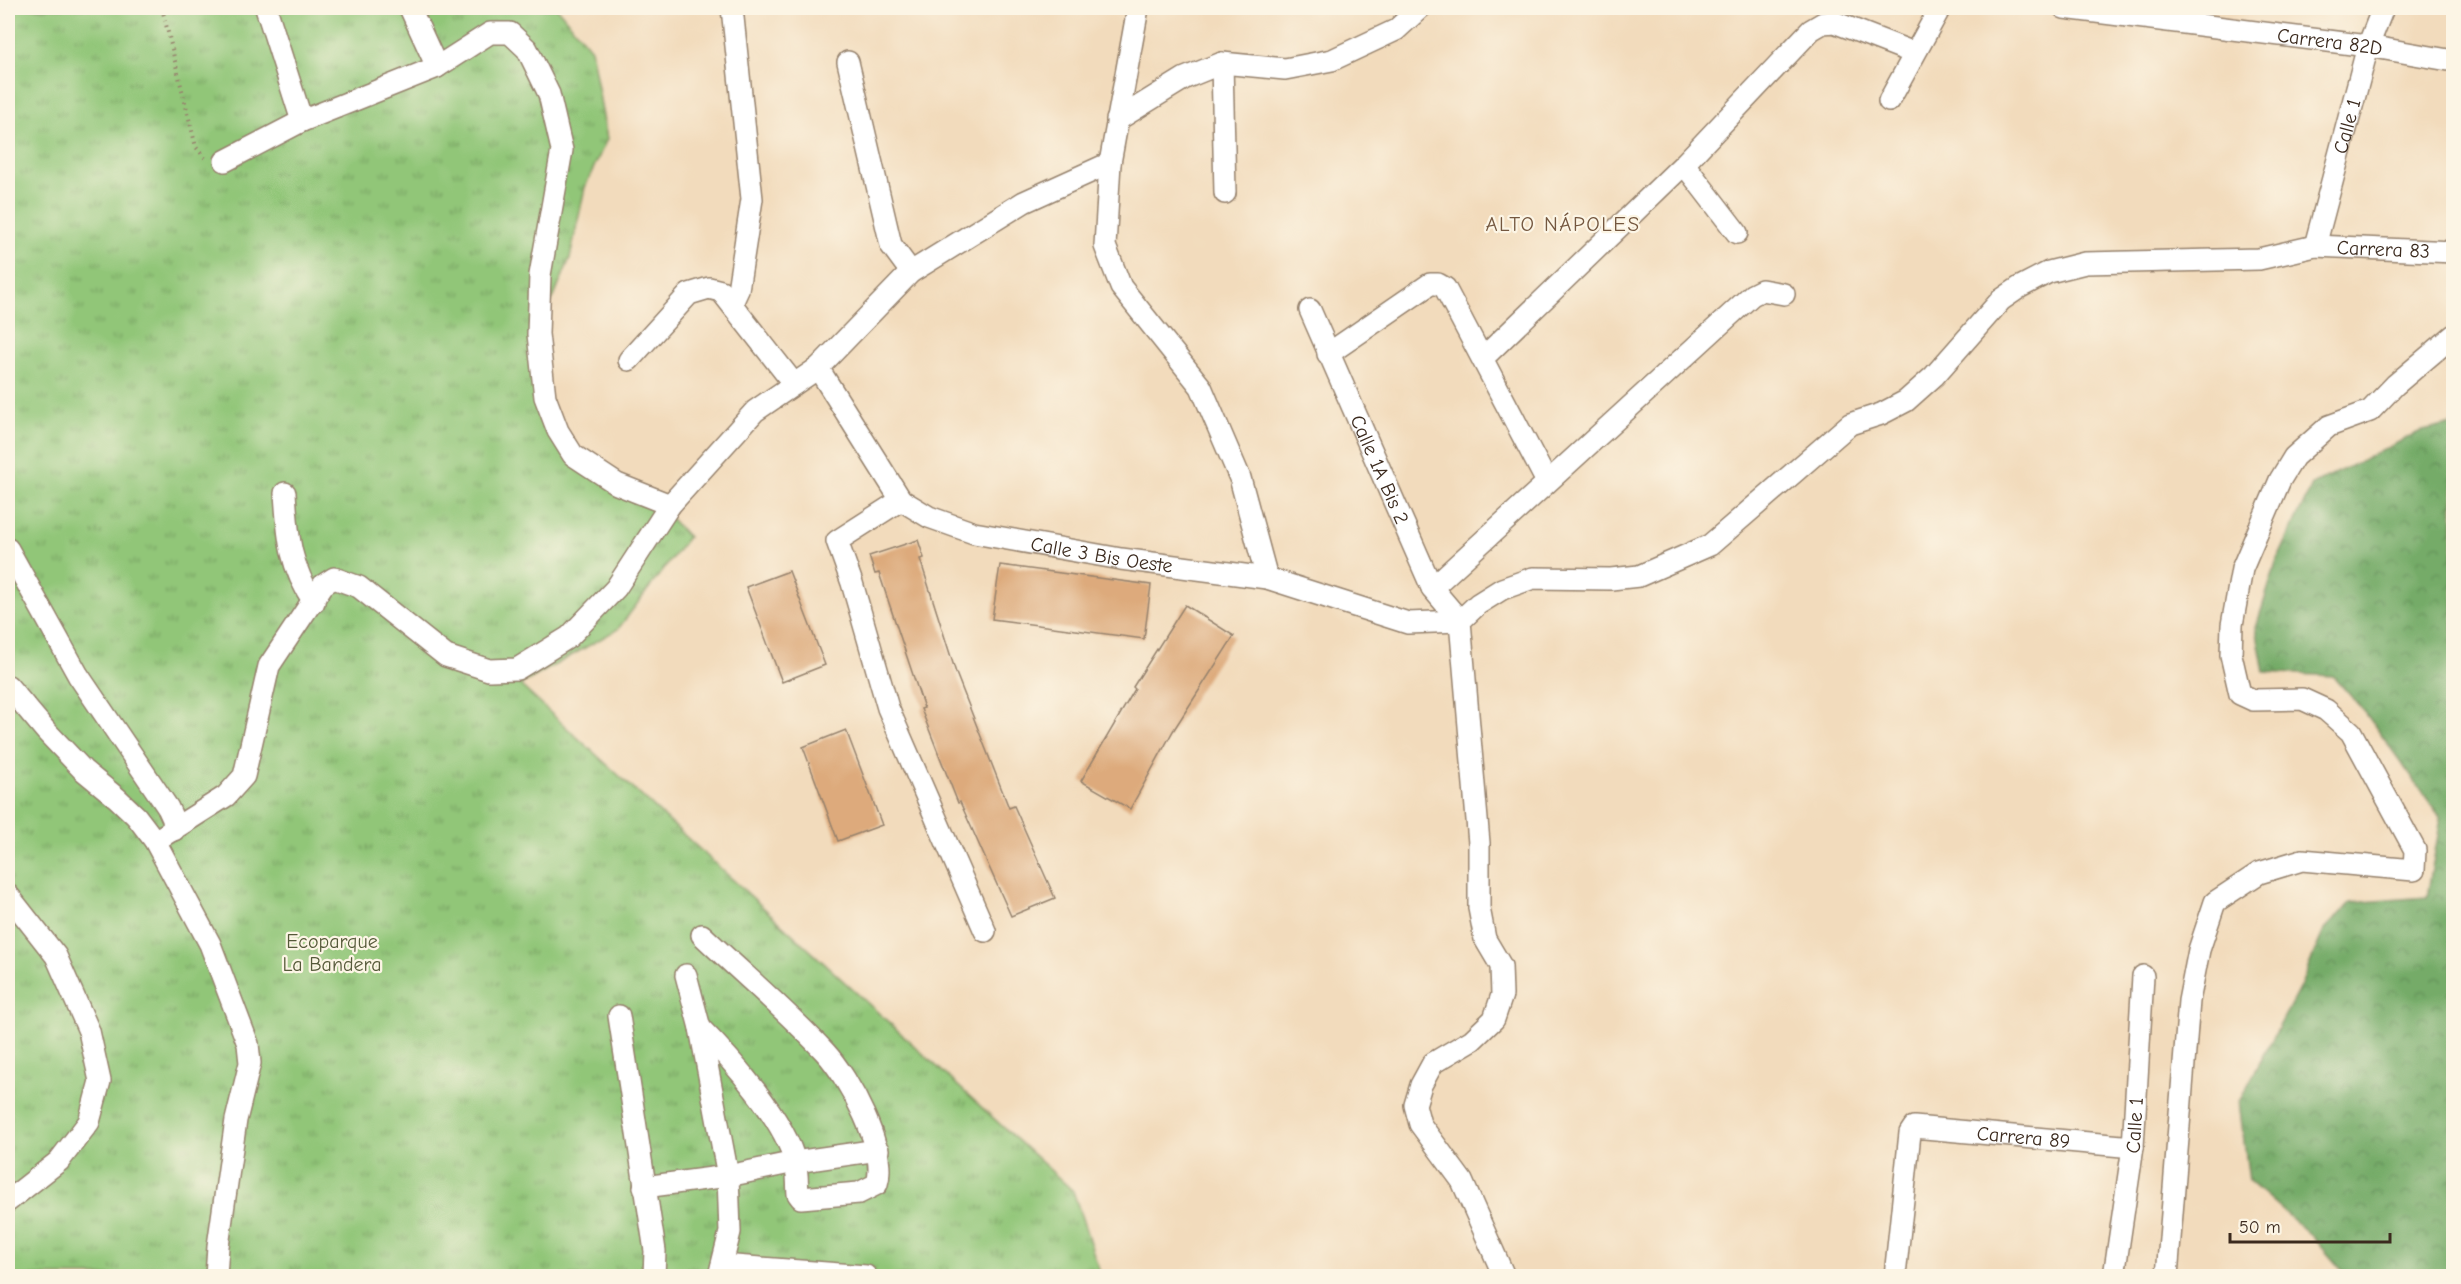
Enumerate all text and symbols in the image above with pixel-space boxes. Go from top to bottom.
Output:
street label: Carrera 82D [2276,24,2384,60]
street label: Calle 1 [2329,96,2366,156]
district label: ALTO NÁPOLES [1485,212,1641,236]
street label: Carrera 83 [2336,236,2430,263]
street label: Calle 1A Bis 2 [1345,411,1413,528]
street label: Calle 3 Bis Oeste [1029,532,1174,578]
park label: Ecoparque La Bandera [283,930,381,976]
street label: Calle 1 [2121,1097,2148,1155]
street label: Carrera 89 [1976,1122,2071,1153]
scale bar [2230,1206,2390,1244]
text: 50 m [2239,1217,2281,1238]

